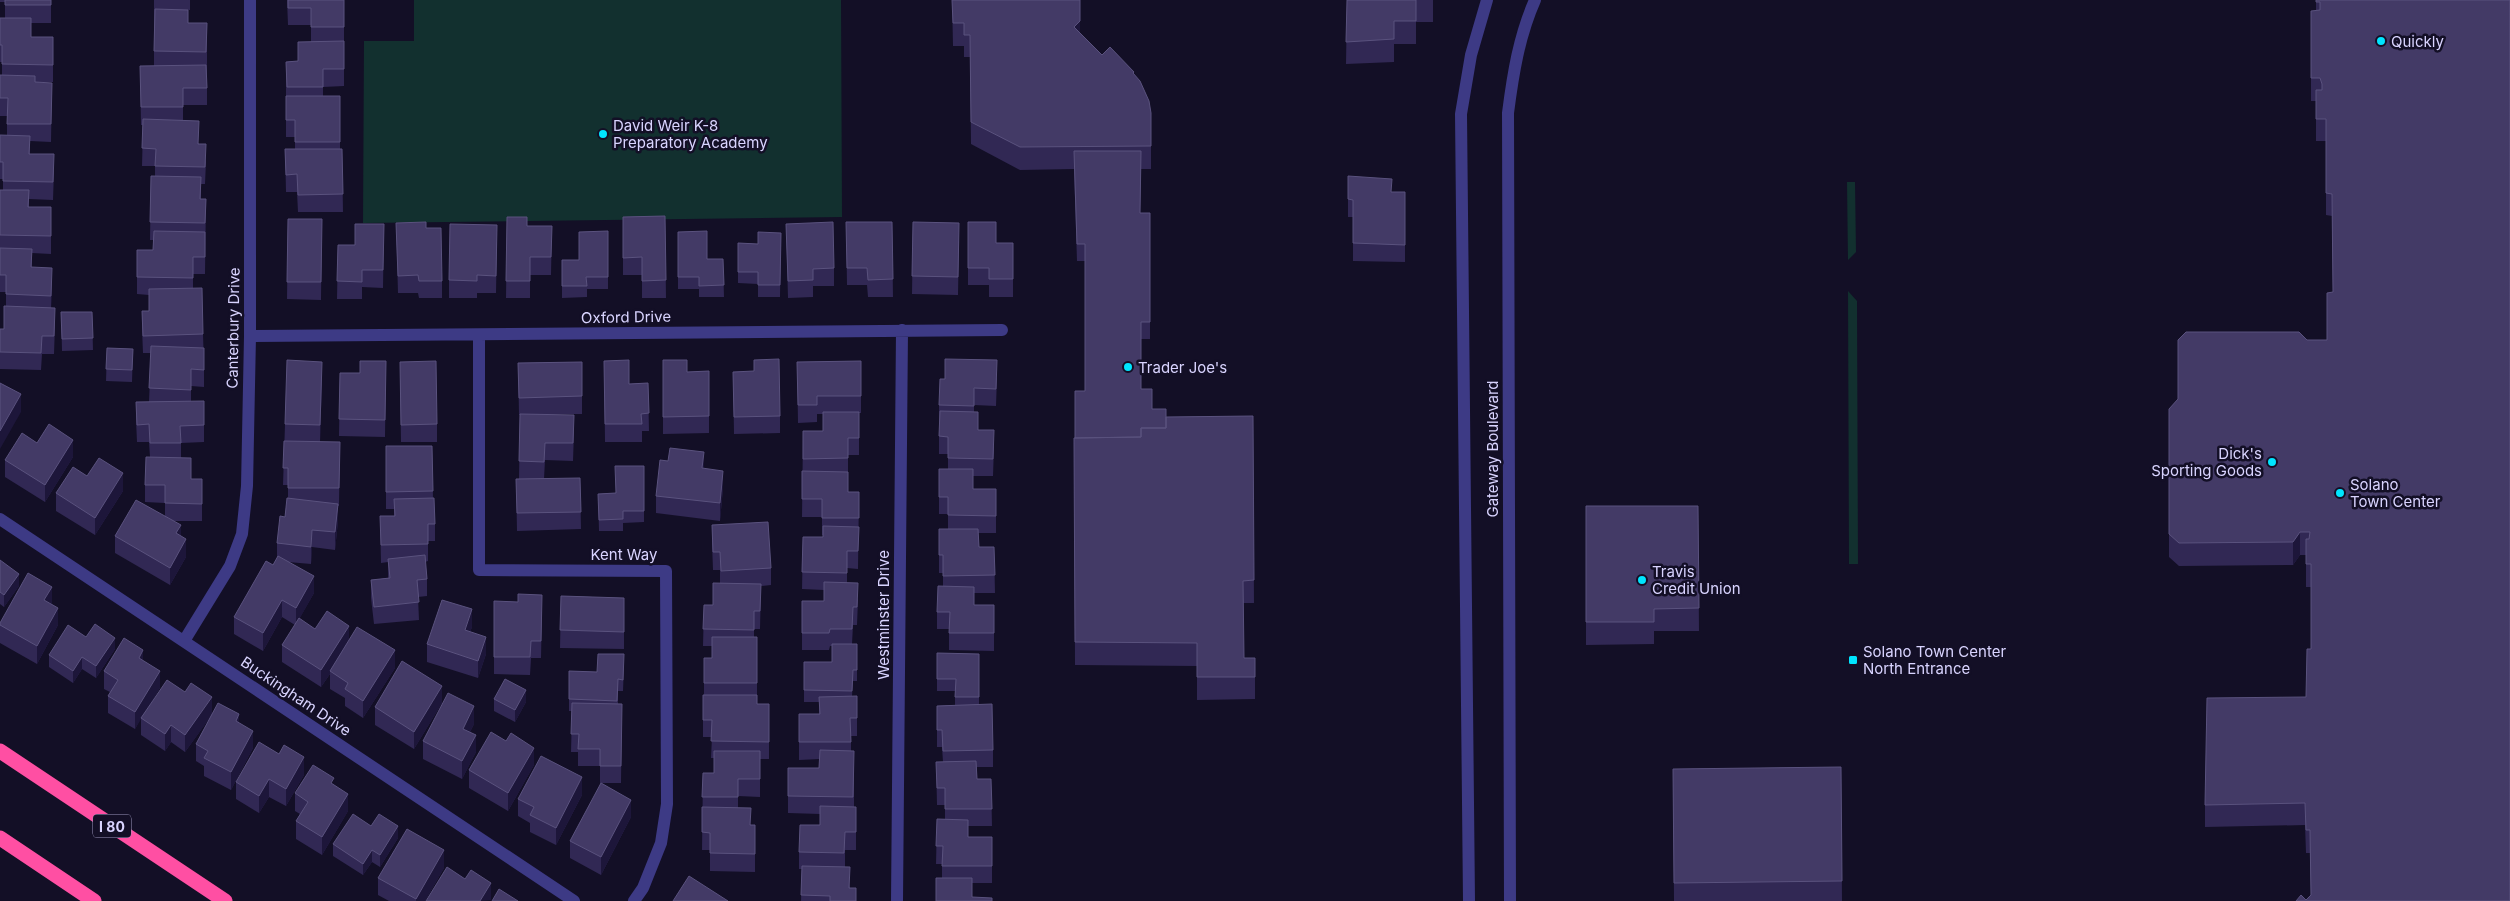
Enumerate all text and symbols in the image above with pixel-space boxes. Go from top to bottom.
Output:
place label: Quickly [2391,32,2444,51]
marker: Quickly [2375,35,2387,47]
place label: David Weir K-8 Preparatory Academy [613,116,768,152]
marker: David Weir K-8 Preparatory Academy [597,128,609,140]
street label: Canterbury Drive [222,267,244,389]
street label: Oxford Drive [581,307,671,327]
place label: Trader Joe's [1138,358,1227,377]
marker: Trader Joe's [1122,361,1134,373]
street label: Gateway Boulevard [1483,380,1502,518]
place label: Dick's Sporting Goods [2151,444,2262,480]
marker: Dick's Sporting Goods [2266,456,2278,468]
place label: Solano Town Center [2350,475,2441,511]
marker: Solano Town Center [2334,487,2346,499]
street label: Kent Way [591,545,658,564]
street label: Westminster Drive [874,550,893,680]
place label: Travis Credit Union [1652,562,1741,598]
marker: Travis Credit Union [1636,574,1648,586]
place label: Solano Town Center North Entrance [1863,642,2006,678]
street label: Buckingham Drive [237,652,355,740]
marker: Solano Town Center North Entrance [1847,654,1859,666]
road number: I 80 [93,814,131,838]

